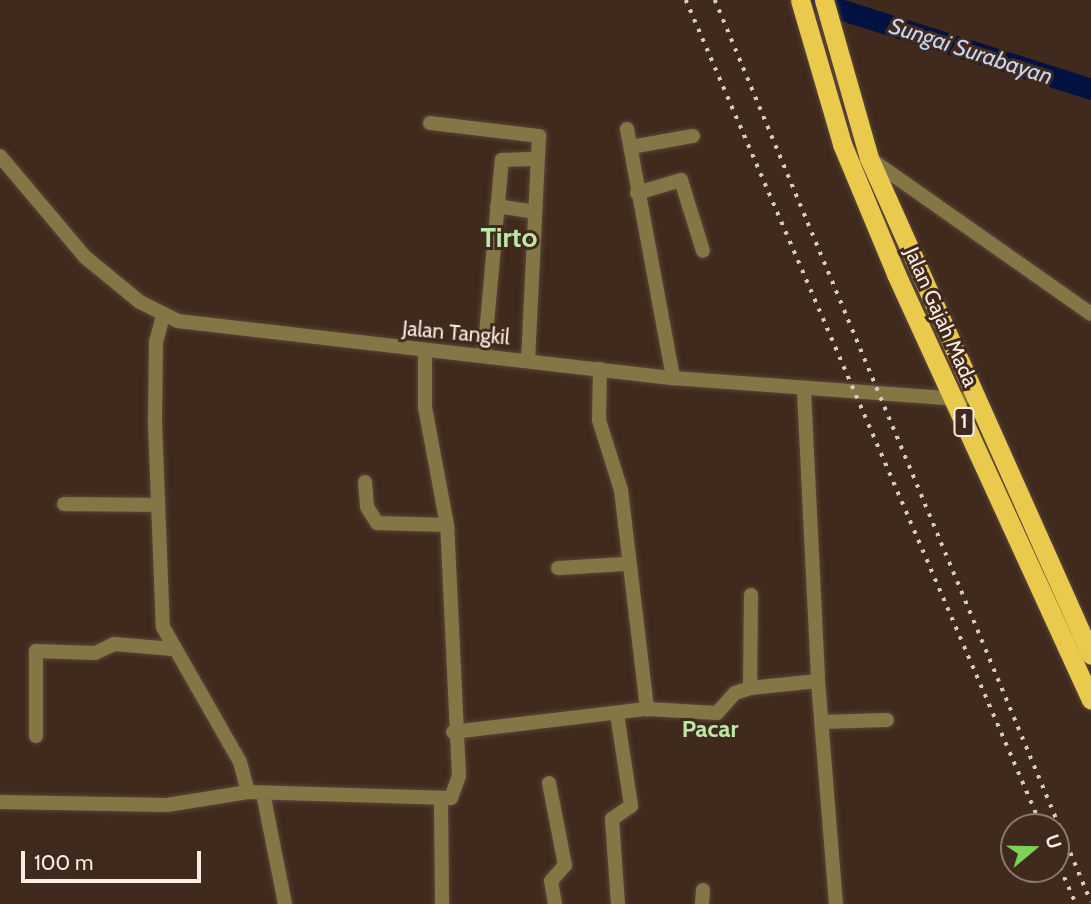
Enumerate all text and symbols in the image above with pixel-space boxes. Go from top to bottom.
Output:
water label: Sungai Surabayan [886,12,1056,90]
district label: Tirto [481,220,537,254]
street label: Jalan Gajah Mada [899,243,983,391]
street label: Jalan Tangkil [401,316,511,350]
road number: 1 [952,406,976,438]
district label: Pacar [682,715,738,743]
north arrow [1000,813,1070,883]
text: U [1040,831,1067,852]
scale bar [24,838,205,882]
text: 100 m [34,850,93,875]

